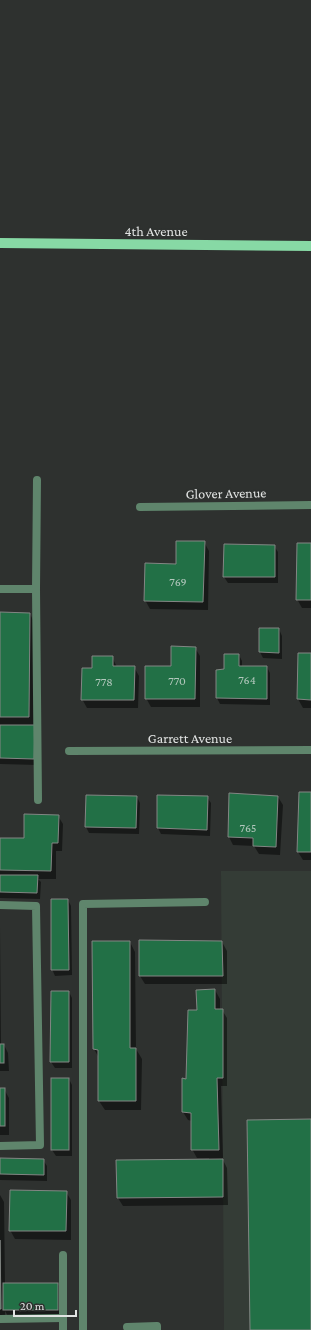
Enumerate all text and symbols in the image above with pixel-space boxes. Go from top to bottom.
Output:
street label: 4th Avenue [124,223,188,239]
street label: Glover Avenue [185,484,267,502]
house number: 769 [169,575,187,589]
house number: 764 [238,673,256,687]
house number: 770 [168,674,186,688]
house number: 778 [95,675,113,689]
street label: Garrett Avenue [148,730,232,746]
house number: 765 [240,821,257,835]
scale bar [14,1292,76,1318]
text: 20 m [20,1299,45,1313]

